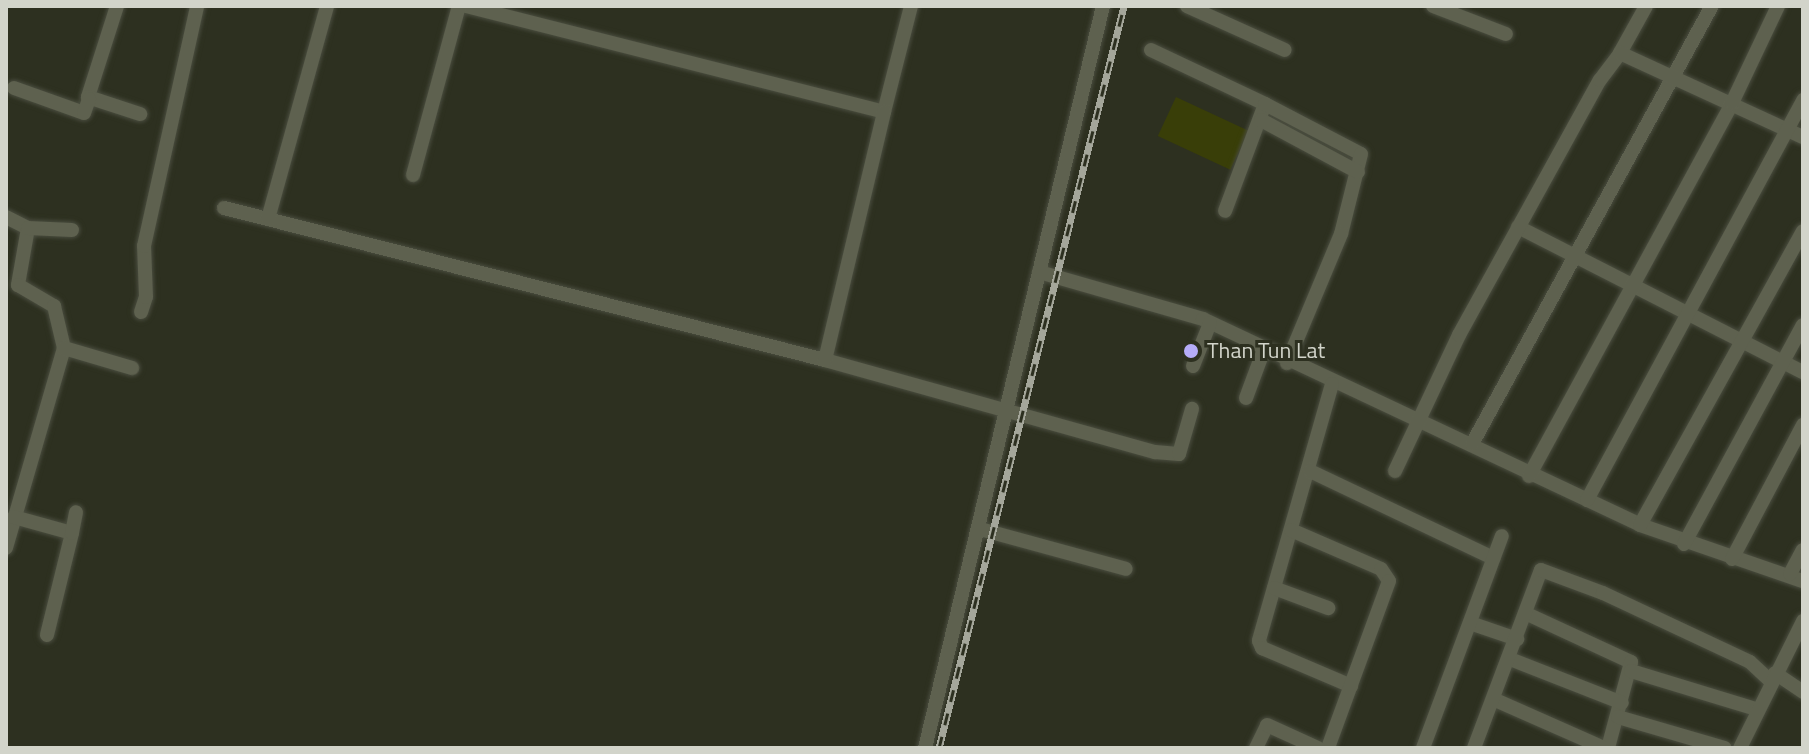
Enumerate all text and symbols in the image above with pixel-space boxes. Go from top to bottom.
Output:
place label: Than Tun Lat [1207,338,1325,364]
marker: Than Tun Lat [1182,342,1200,360]

